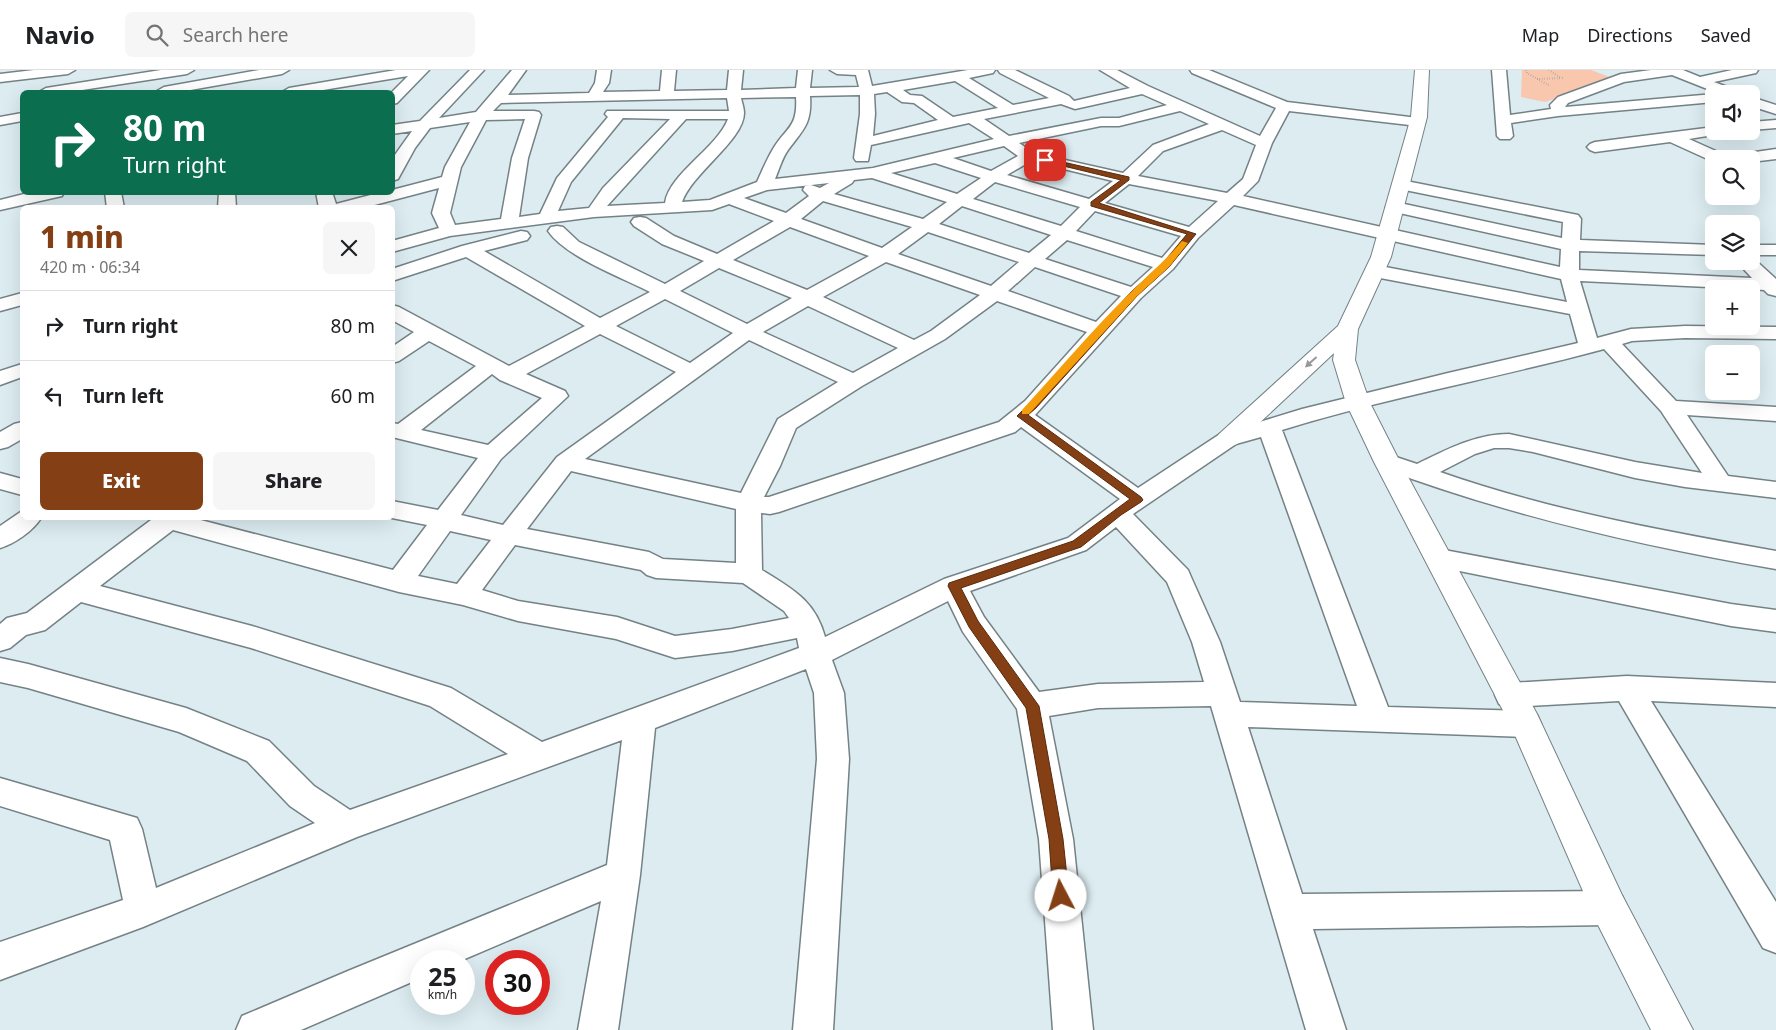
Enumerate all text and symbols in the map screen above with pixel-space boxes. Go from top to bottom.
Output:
search box [125,12,475,57]
text: Navio [25,18,95,51]
icon: search [143,21,171,49]
text: Search here [183,22,289,48]
text: Map [1522,23,1559,47]
text: Directions [1587,23,1673,47]
text: Saved [1701,23,1751,47]
map controls [1705,85,1760,400]
button: sound [1705,85,1760,140]
text: 80 m [123,104,206,151]
icon: right [40,110,105,175]
pin [1024,139,1066,181]
icon: arrive [1031,146,1059,174]
text: Turn right [123,149,226,179]
button: search [1705,150,1760,205]
button: layers [1705,215,1760,270]
text: 1 min [40,216,124,257]
button: close [323,222,375,274]
text: 420 m · 06:34 [40,256,140,278]
button: + [1705,280,1760,335]
icon: right [40,312,68,340]
text: Turn right [83,313,178,339]
text: 80 m [331,313,375,339]
button: − [1705,345,1760,400]
one-way arrow [1305,356,1318,367]
icon: left [40,382,68,410]
text: Turn left [83,383,164,409]
text: 60 m [331,383,375,409]
button: Exit [40,452,203,510]
button: Share [213,452,375,510]
position arrow [1034,869,1086,921]
speed limit sign: 30 [485,950,550,1015]
text: 25 [428,959,457,993]
text: km/h [428,986,457,1003]

